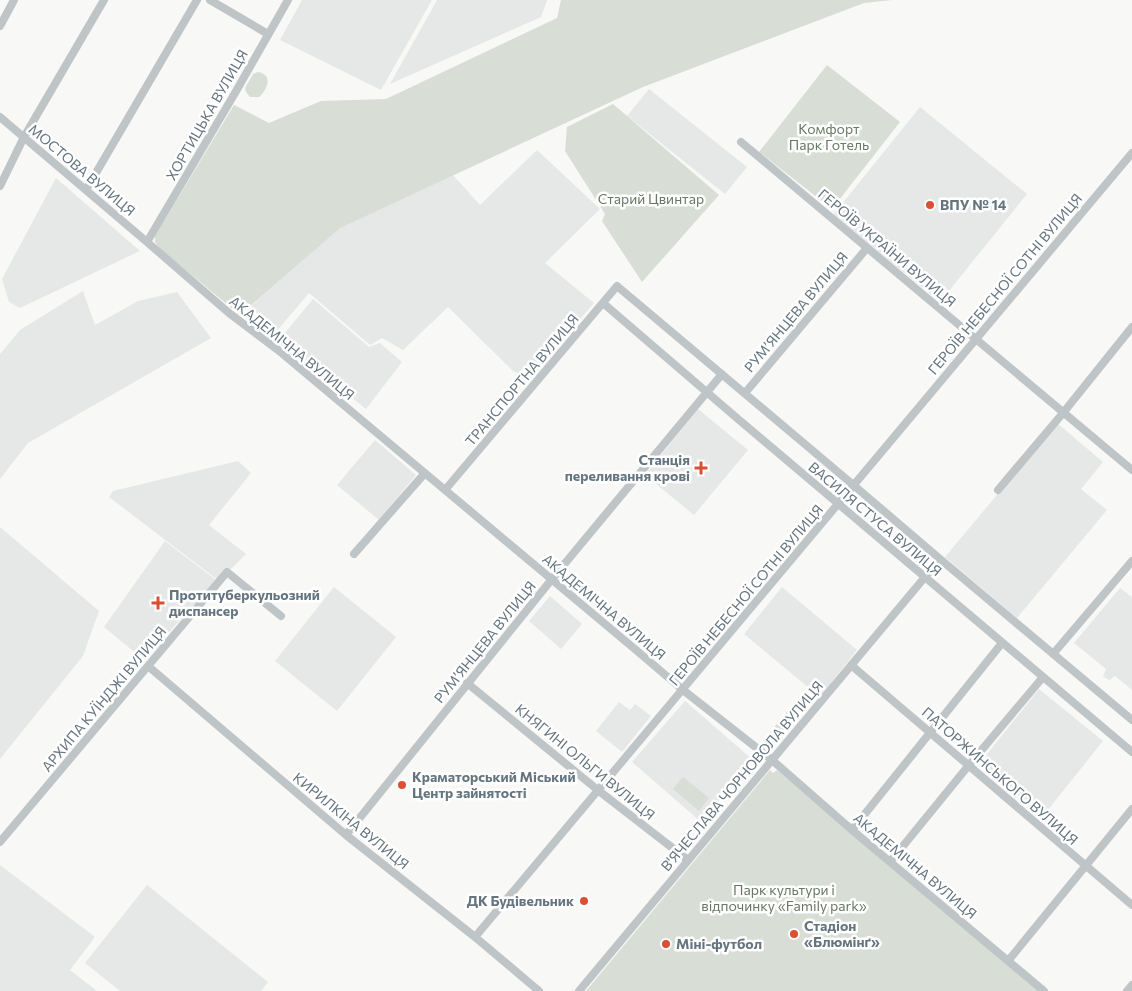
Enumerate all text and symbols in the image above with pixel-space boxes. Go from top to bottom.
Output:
street label: ХОРТИЦЬКА ВУЛИЦЯ [162,46,251,183]
street label: МОСТОВА ВУЛИЦЯ [26,120,139,219]
park label: Комфорт Парк Готель [789,120,869,153]
street label: ГЕРОЇВ УКРАЇНИ ВУЛИЦЯ [815,185,960,310]
park label: Старий Цвинтар [598,190,704,207]
street label: ГЕРОЇВ НЕБЕСНОЇ СОТНІ ВУЛИЦЯ [924,190,1085,378]
place label: ВПУ № 14 [940,196,1007,213]
marker: ВПУ № 14 [924,199,936,211]
street label: РУМ’ЯНЦЕВА ВУЛИЦЯ [740,248,851,375]
street label: АКАДЕМІЧНА ВУЛИЦЯ [226,292,358,403]
street label: ТРАНСПОРТНА ВУЛИЦЯ [461,310,582,449]
place label: Станція переливання крові [565,451,690,484]
street label: ВАСИЛЯ СТУСА ВУЛИЦЯ [805,458,945,579]
marker: Станція переливання крові [694,461,708,475]
street label: ГЕРОЇВ НЕБЕСНОЇ СОТНІ ВУЛИЦЯ [665,501,826,689]
street label: АКАДЕМІЧНА ВУЛИЦЯ [539,550,669,663]
street label: РУМ’ЯНЦЕВА ВУЛИЦЯ [430,577,539,706]
place label: Протитуберкульозний диспансер [169,586,320,619]
marker: Протитуберкульозний диспансер [151,596,165,610]
street label: АРХИПА КУЇНДЖІ ВУЛИЦЯ [38,623,169,775]
street label: В'ЯЧЕСЛАВА ЧОРНОВОЛА ВУЛИЦЯ [657,677,826,874]
street label: КНЯГИНІ ОЛЬГИ ВУЛИЦЯ [512,700,659,823]
street label: ПАТОРЖИНСЬКОГО ВУЛИЦЯ [919,703,1082,848]
place label: Краматорський Міський Центр зайнятості [412,768,576,801]
street label: КИРИЛКІНА ВУЛИЦЯ [290,769,413,873]
marker: Краматорський Міський Центр зайнятості [396,779,408,791]
street label: АКАДЕМІЧНА ВУЛИЦЯ [850,809,980,922]
park label: Парк культури і відпочинку «Family park» [701,881,867,914]
place label: ДК Будівельник [467,892,574,909]
marker: ДК Будівельник [578,895,590,907]
place label: Стадіон «Блюмінґ» [804,917,880,950]
marker: Стадіон «Блюмінґ» [788,928,800,940]
place label: Міні-футбол [676,935,762,952]
marker: Міні-футбол [660,938,672,950]

